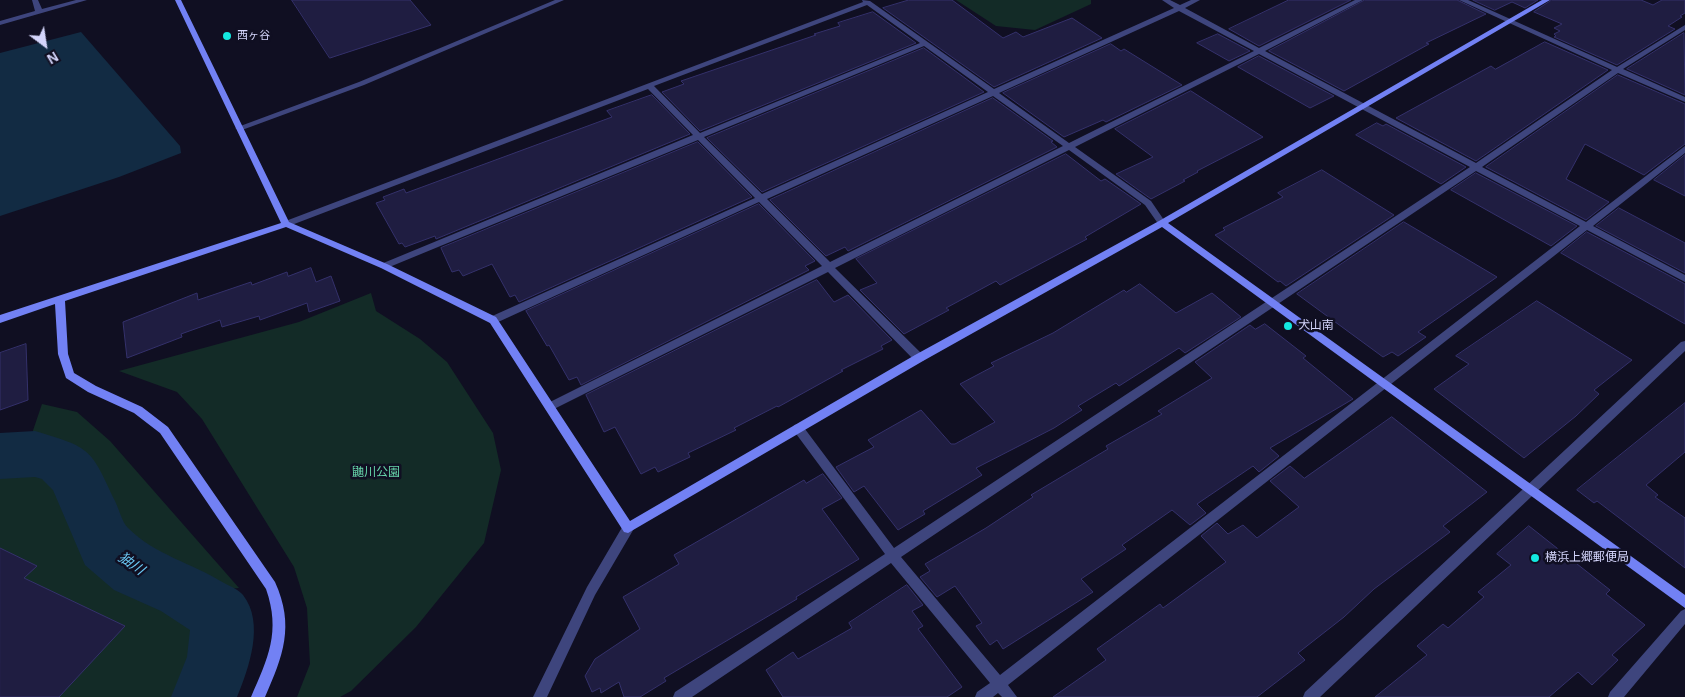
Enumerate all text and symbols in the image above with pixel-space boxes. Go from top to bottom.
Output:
north arrow [20,20,70,70]
place label: 西ヶ谷 [237,29,270,43]
marker: 西ヶ谷 [221,30,233,42]
text: N [44,48,61,67]
place label: 犬山南 [1298,319,1334,333]
marker: 犬山南 [1282,320,1294,332]
park label: 鼬川公園 [352,466,400,480]
water label: 㹨川 [115,549,147,579]
place label: 横浜上郷郵便局 [1545,551,1629,565]
marker: 横浜上郷郵便局 [1529,552,1541,564]

